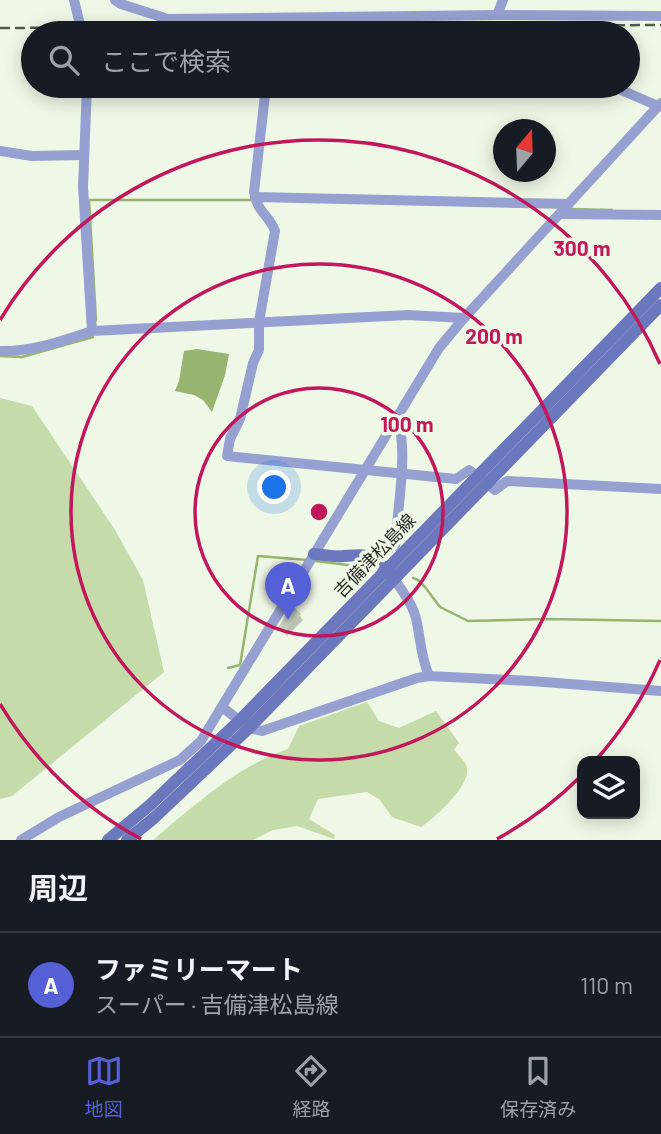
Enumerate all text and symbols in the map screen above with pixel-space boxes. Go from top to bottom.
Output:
search box [21,21,640,98]
icon: search [45,41,83,79]
text: ここで検索 [101,45,231,76]
north arrow [493,119,556,182]
text: 300 m [553,235,611,260]
text: 200 m [465,323,523,348]
text: 100 m [380,411,434,436]
your location [257,470,291,504]
centre of rings [307,500,331,524]
street label: 吉備津松島線 [329,509,420,602]
pin: A [265,562,311,620]
map controls [577,756,640,819]
button: layers [577,756,640,819]
text: 周辺 [28,869,88,905]
text: ファミリーマート [95,953,303,984]
text: A [43,971,59,999]
text: 110 m [580,971,633,999]
text: スーパー · 吉備津松島線 [95,990,339,1018]
tab: 地図 [85,1052,123,1121]
tab: 経路 [292,1052,330,1121]
tab: 保存済み [500,1052,576,1121]

